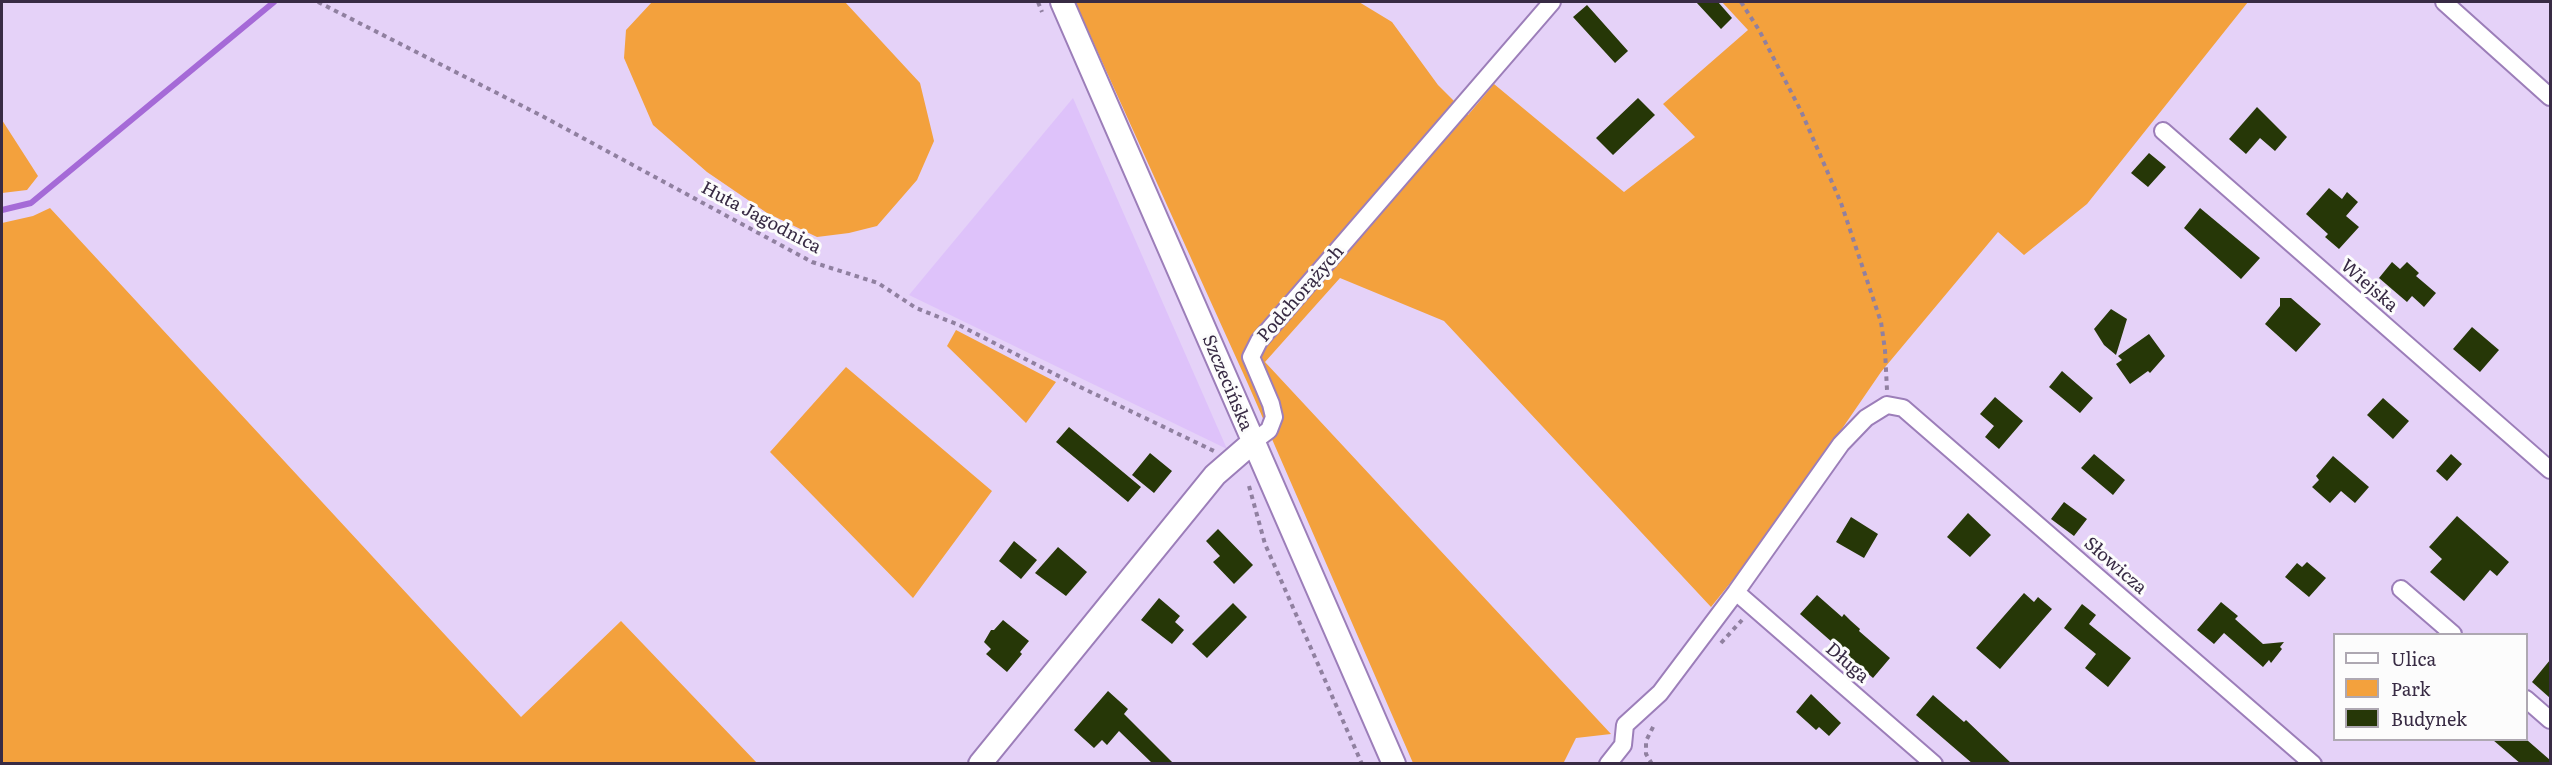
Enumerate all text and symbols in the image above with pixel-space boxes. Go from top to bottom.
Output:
street label: Huta Jagodnica [697,177,825,259]
street label: Podchorążych [1253,241,1349,347]
street label: Wiejska [2336,255,2402,317]
street label: Szczecińska [1197,332,1257,434]
street label: Słowicza [2079,533,2151,599]
legend [2333,633,2528,741]
street label: Długa [1821,638,1873,688]
text: Ulica [2391,645,2436,672]
text: Park [2391,675,2430,702]
text: Budynek [2391,705,2467,732]

